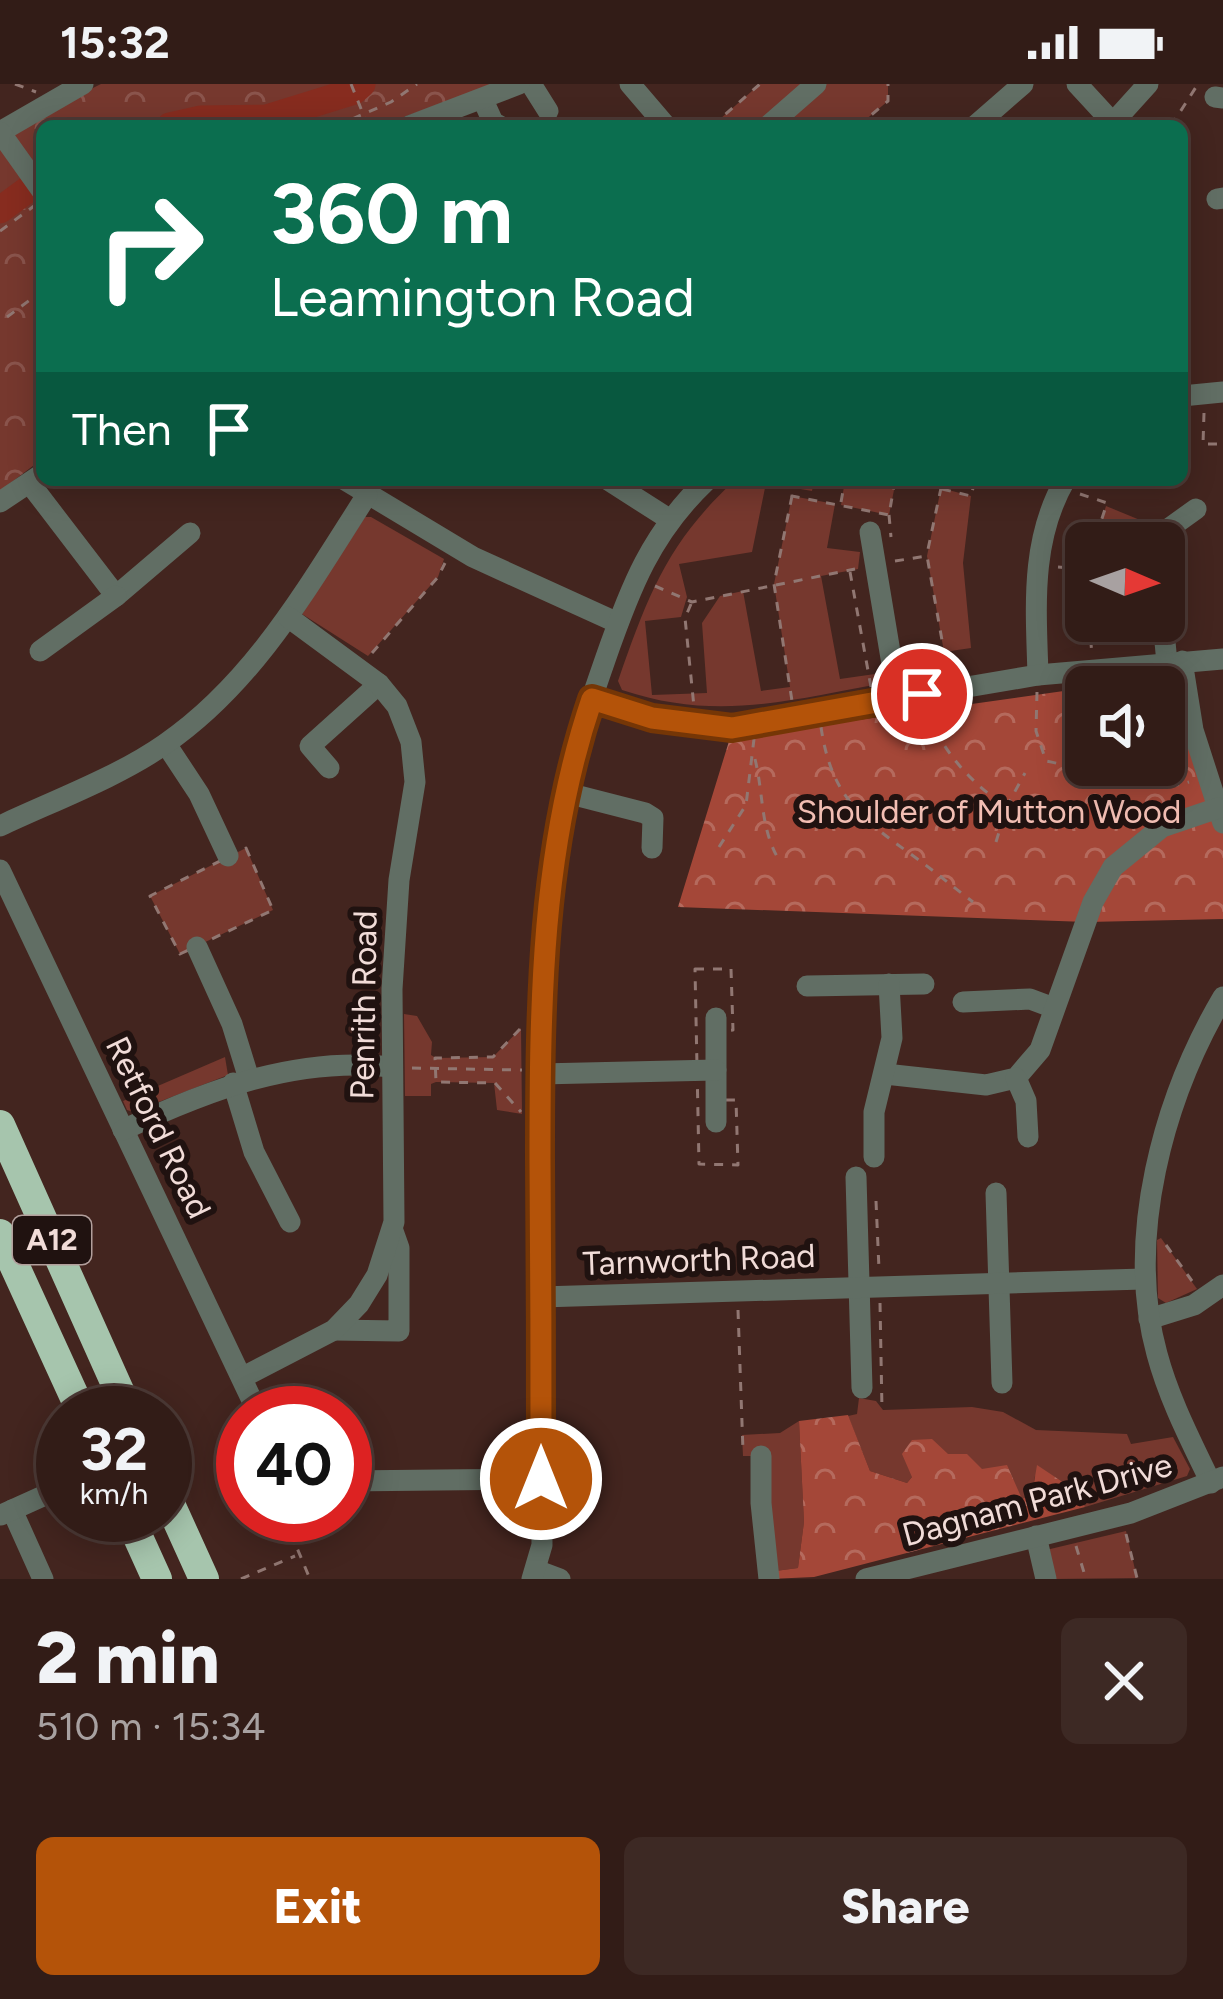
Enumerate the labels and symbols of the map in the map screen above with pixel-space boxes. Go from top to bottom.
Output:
north arrow [1065,522,1185,642]
pin [871,643,973,745]
park label: Shoulder of Mutton Wood [797,792,1181,831]
street label: Penrith Road [342,910,385,1100]
street label: Retford Road [98,1030,219,1224]
road number: A12 [13,1216,91,1264]
street label: Tarnworth Road [582,1236,816,1283]
speed limit sign: 40 [216,1386,372,1542]
position arrow [478,1416,604,1542]
street label: Dagnam Park Drive [898,1445,1176,1554]

